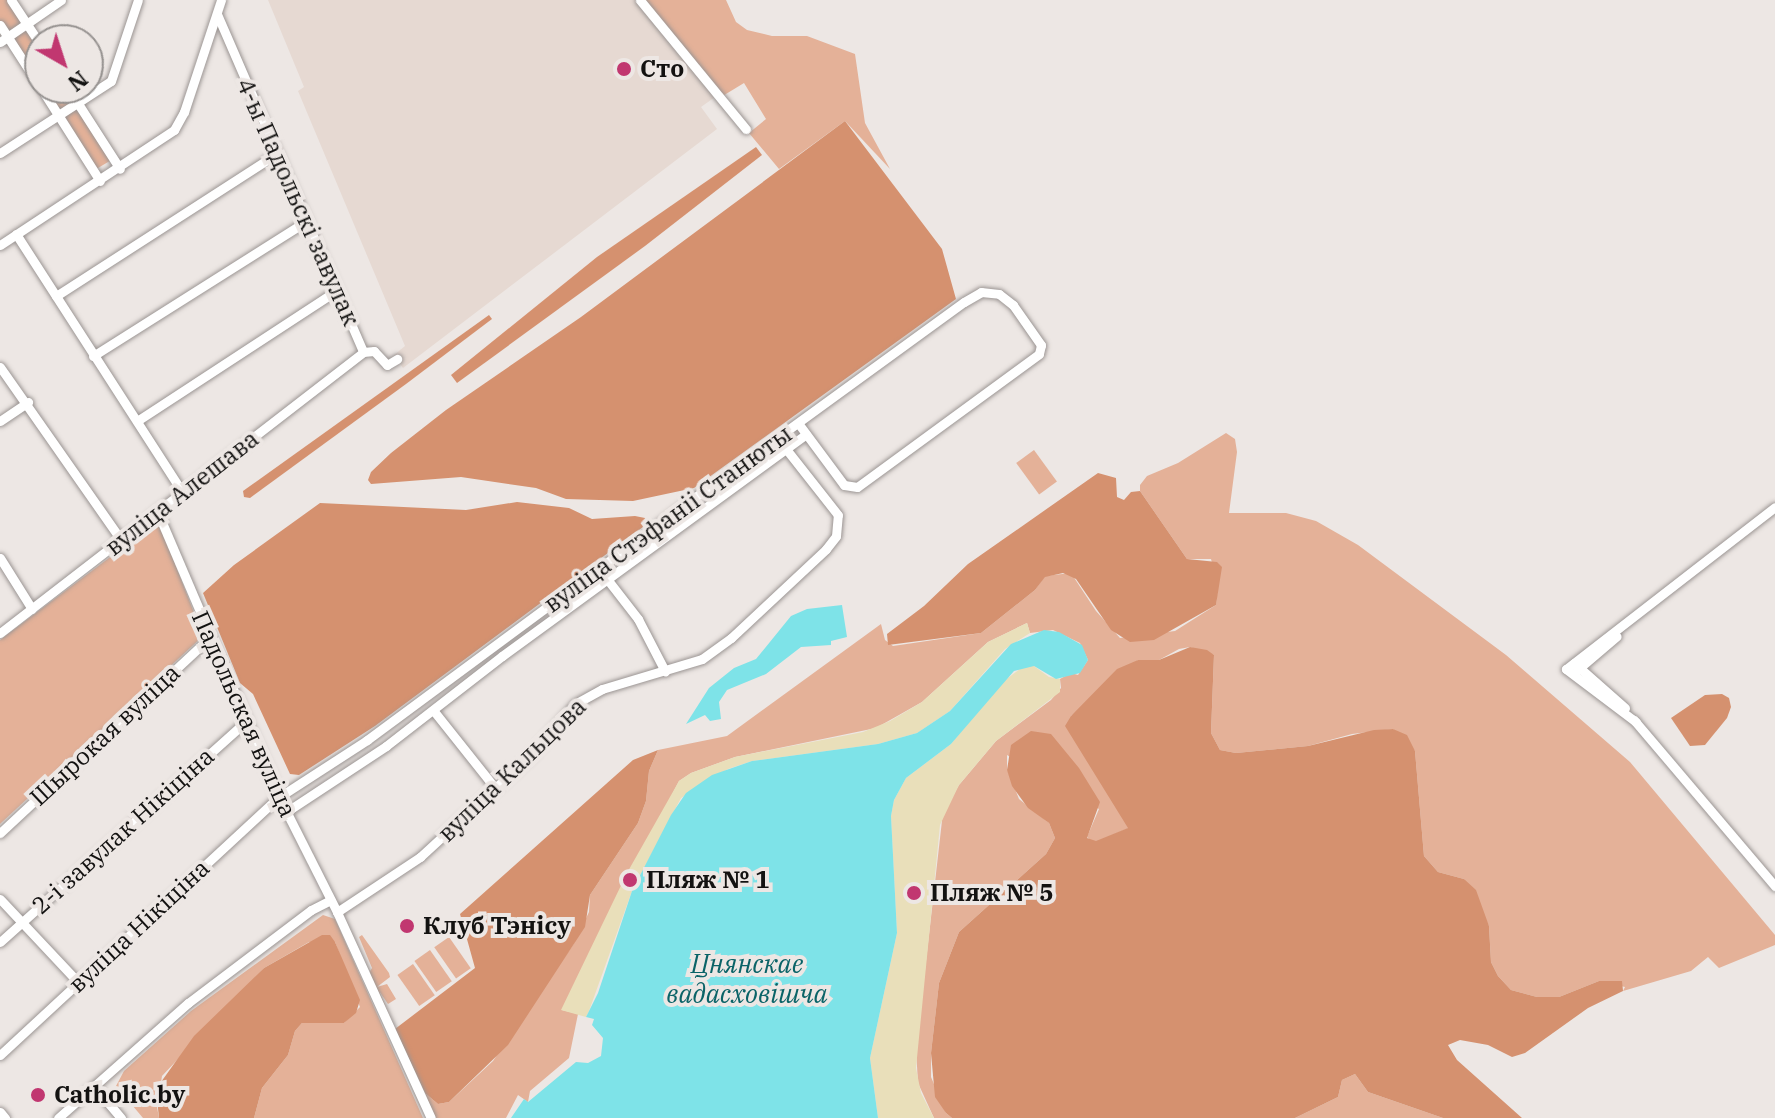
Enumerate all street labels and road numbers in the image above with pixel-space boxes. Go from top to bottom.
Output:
street label: 4-ы Падольскі завулак [230,74,366,330]
street label: вуліца Стэфаніі Станюты [538,419,798,619]
street label: вуліца Алешава [100,424,264,562]
street label: Падольская вуліца [186,606,302,822]
street label: Шырокая вуліца [24,658,186,812]
street label: вуліца Кальцова [432,692,592,848]
street label: 2-і завулак Нікіціна [26,742,220,920]
street label: вуліца Нікіціна [63,853,215,999]

